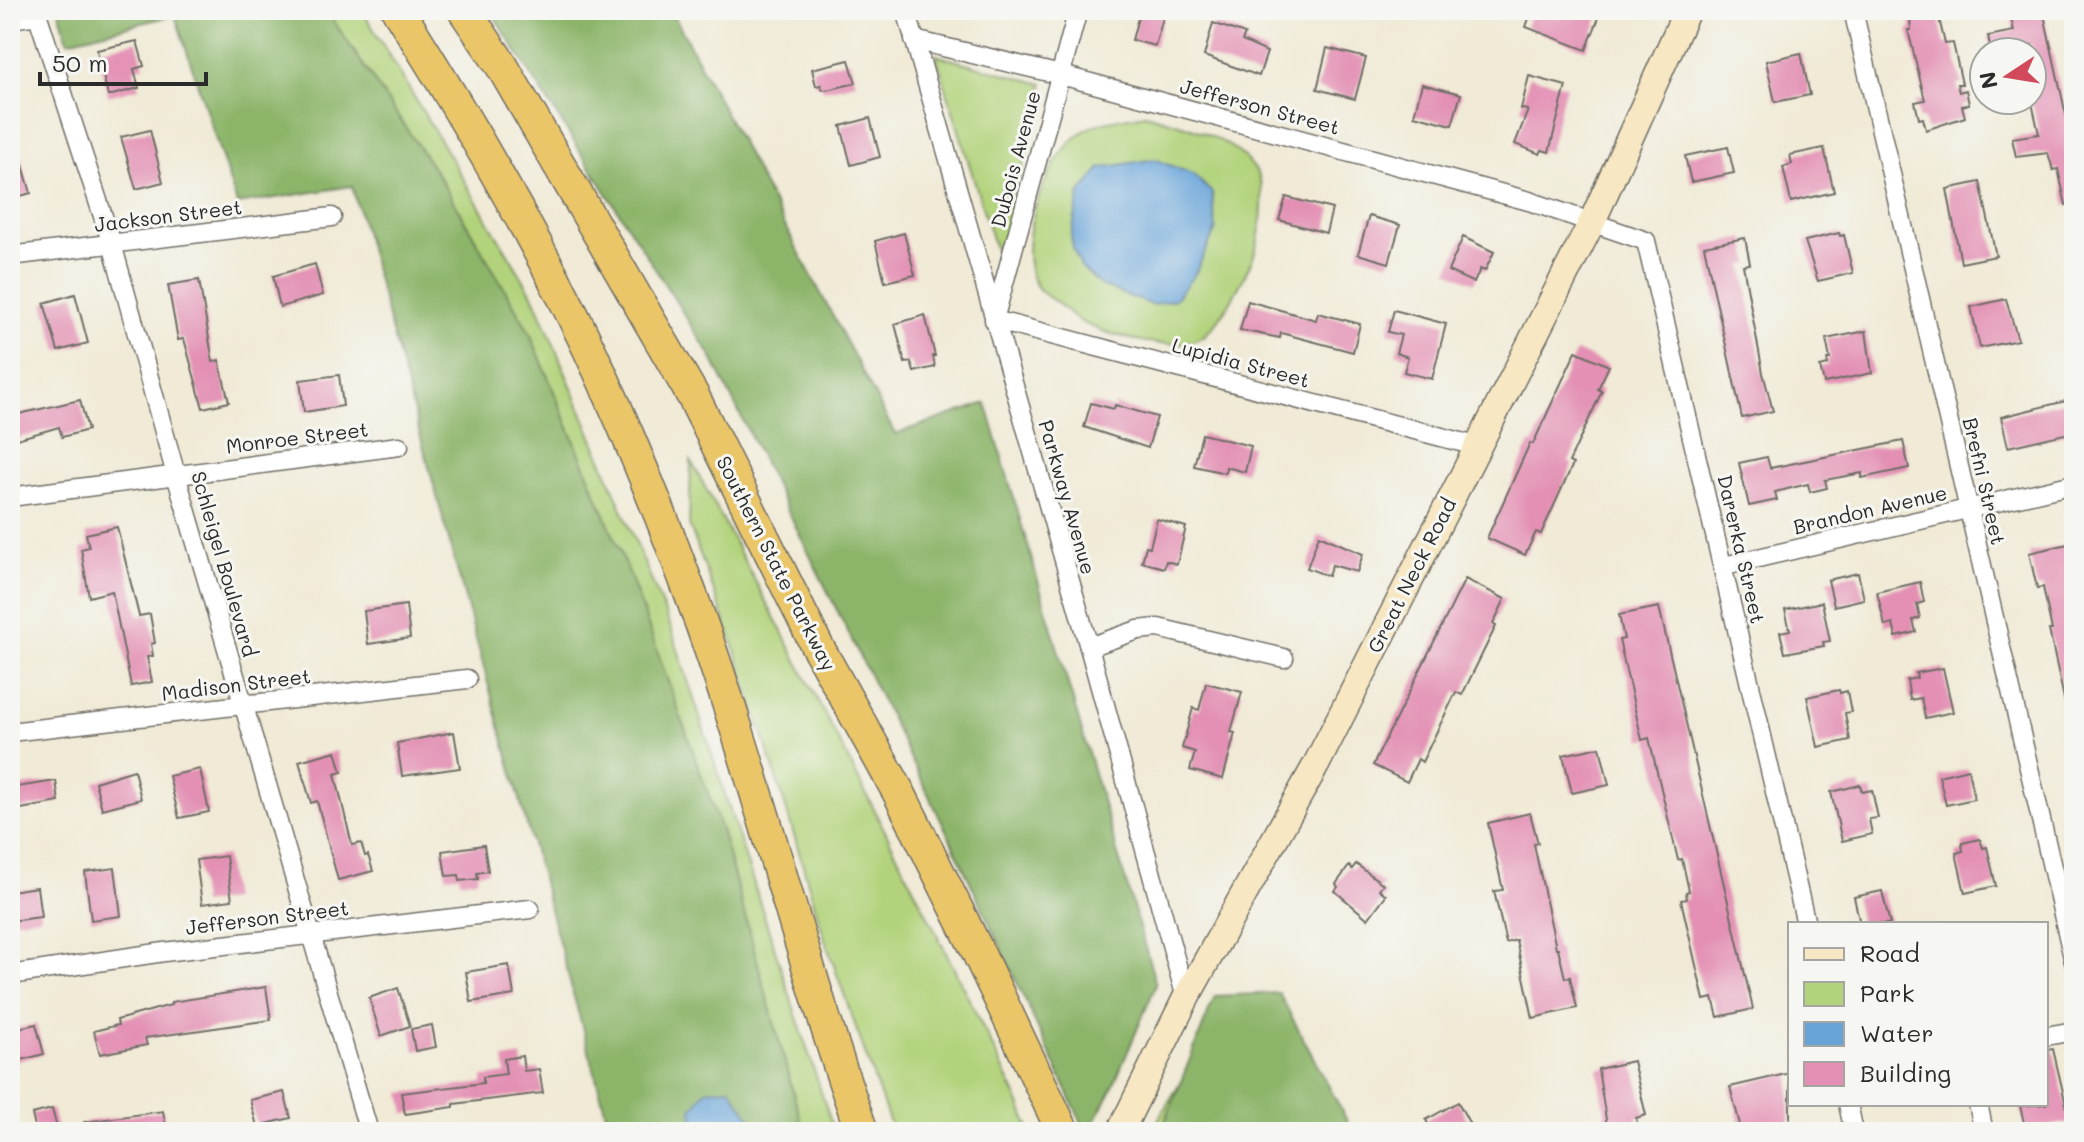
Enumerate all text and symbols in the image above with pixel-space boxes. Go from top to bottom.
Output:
scale bar [40,36,206,86]
north arrow [1968,36,2048,116]
text: 50 m [52,47,108,78]
text: N [1972,69,2004,91]
street label: Jefferson Street [1177,72,1343,140]
street label: Dubois Avenue [984,88,1046,230]
street label: Jackson Street [93,193,243,237]
street label: Lupidia Street [1169,331,1313,393]
street label: Monroe Street [224,415,370,459]
street label: Brefni Street [1958,415,2012,547]
street label: Parkway Avenue [1034,417,1102,577]
street label: Southern State Parkway [711,451,843,675]
street label: Schleigel Boulevard [186,468,264,660]
street label: Darerka Street [1712,472,1772,626]
street label: Brandon Avenue [1790,479,1950,539]
street label: Great Neck Road [1361,493,1461,657]
street label: Madison Street [160,662,312,706]
street label: Jefferson Street [184,894,350,940]
legend [1788,922,2048,1106]
text: Road [1860,937,1920,968]
text: Park [1860,977,1914,1008]
text: Water [1860,1017,1934,1048]
text: Building [1860,1057,1951,1088]

